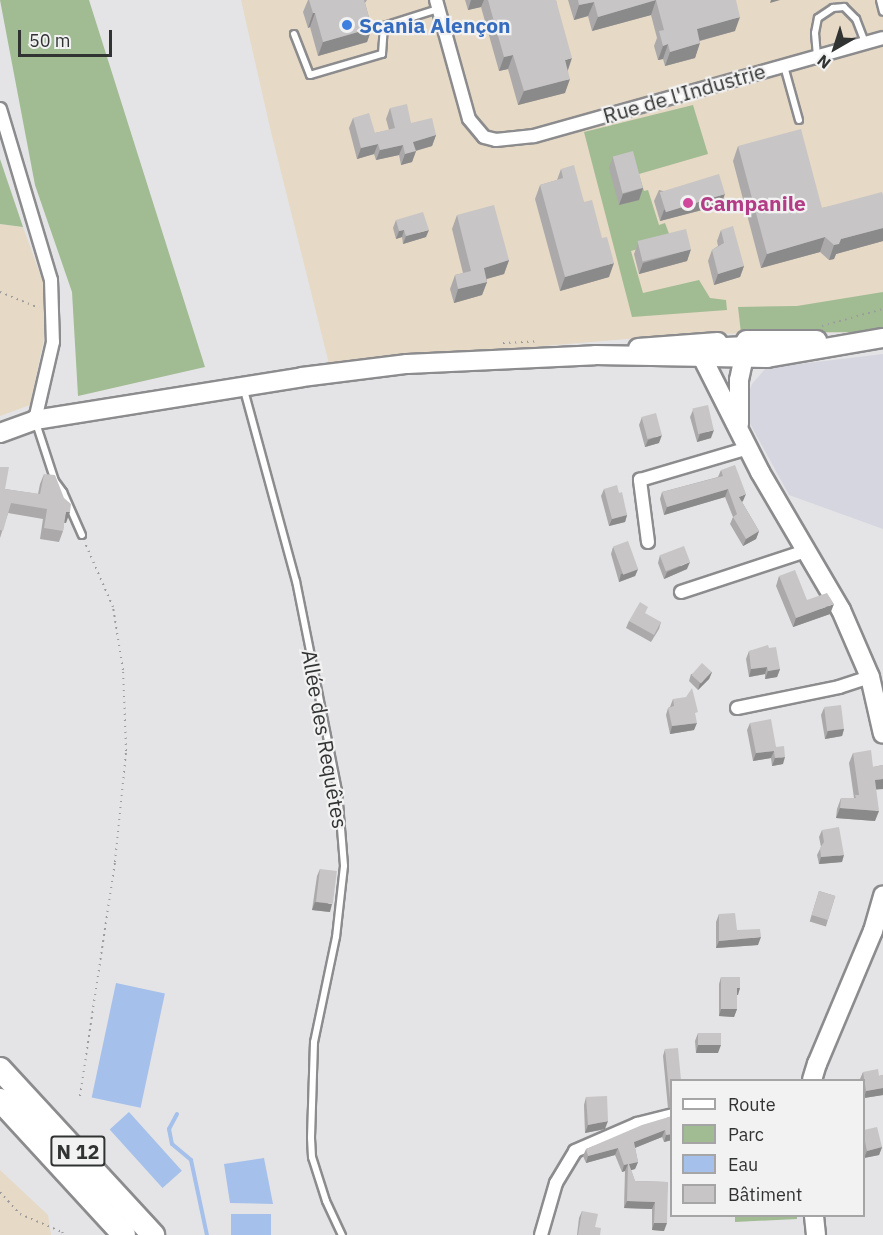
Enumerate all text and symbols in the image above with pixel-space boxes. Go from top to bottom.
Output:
place label: Scania Alençon [359,12,511,38]
scale bar [21,18,116,56]
marker: Scania Alençon [340,18,354,32]
north arrow [805,18,865,78]
text: 50 m [29,29,71,52]
text: N [813,51,834,73]
street label: Rue de l'Industrie [600,58,768,128]
place label: Campanile [700,190,806,216]
marker: Campanile [681,196,695,210]
street label: Allée des Requêtes [297,648,353,830]
legend [670,1079,865,1217]
text: Route [728,1093,776,1116]
text: Parc [728,1123,764,1146]
road number: N 12 [50,1134,106,1168]
text: Eau [728,1153,758,1176]
text: Bâtiment [728,1183,802,1206]

